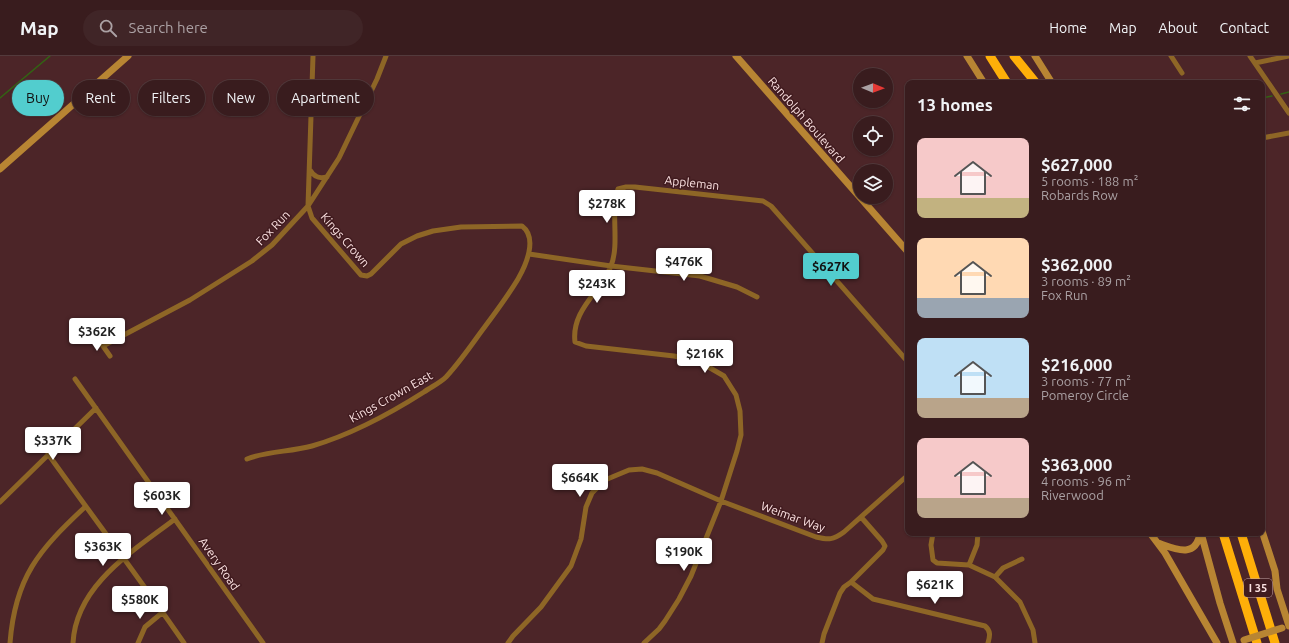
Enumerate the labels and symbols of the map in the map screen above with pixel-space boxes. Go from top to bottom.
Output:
north arrow [853,68,893,108]
street label: Randolph Boulevard [766,74,847,165]
street label: Appleman [664,173,720,192]
pin: $278K [579,190,635,224]
street label: Fox Run [253,208,292,248]
street label: Kings Crown [318,210,372,269]
pin: $476K [656,248,712,282]
pin: $627K [803,253,859,287]
pin: $243K [569,270,625,304]
pin: $362K [69,318,125,352]
pin: $216K [677,340,733,374]
street label: Kings Crown East [347,368,435,425]
pin: $337K [25,427,81,461]
pin: $664K [552,464,608,498]
pin: $603K [134,482,190,516]
street label: Weimar Way [759,499,827,534]
pin: $363K [75,533,131,567]
street label: Avery Road [197,535,242,592]
pin: $190K [656,538,712,572]
pin: $621K [907,571,963,605]
road number: I 35 [1244,579,1272,597]
pin: $580K [112,586,168,620]

